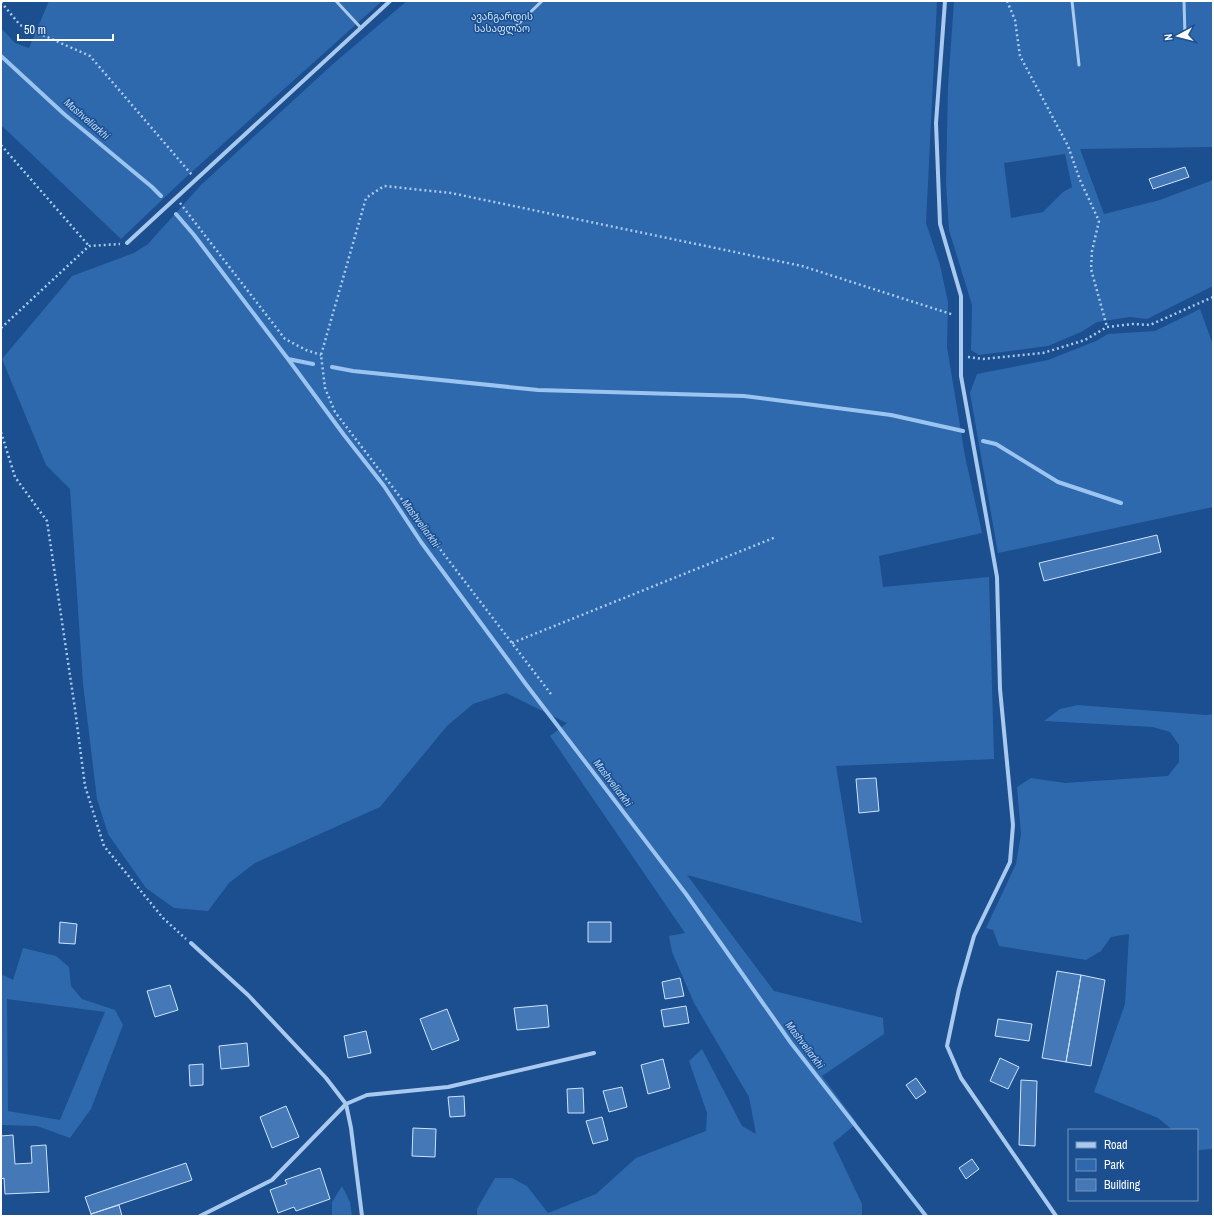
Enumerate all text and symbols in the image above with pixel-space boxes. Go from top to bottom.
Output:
park label: ავანგარდის სასაფლაო [471,10,533,35]
scale bar [18,16,113,42]
north arrow [1158,16,1198,56]
text: 50 m [24,22,46,38]
text: N [1161,33,1175,41]
water label: Mashveliarkhi [61,95,113,143]
water label: Mashveliarkhi [399,496,443,550]
water label: Mashveliarkhi [591,756,636,810]
water label: Mashveliarkhi [783,1018,828,1072]
legend [1068,1129,1198,1201]
text: Road [1104,1137,1128,1153]
text: Park [1104,1157,1124,1173]
text: Building [1104,1177,1141,1193]

